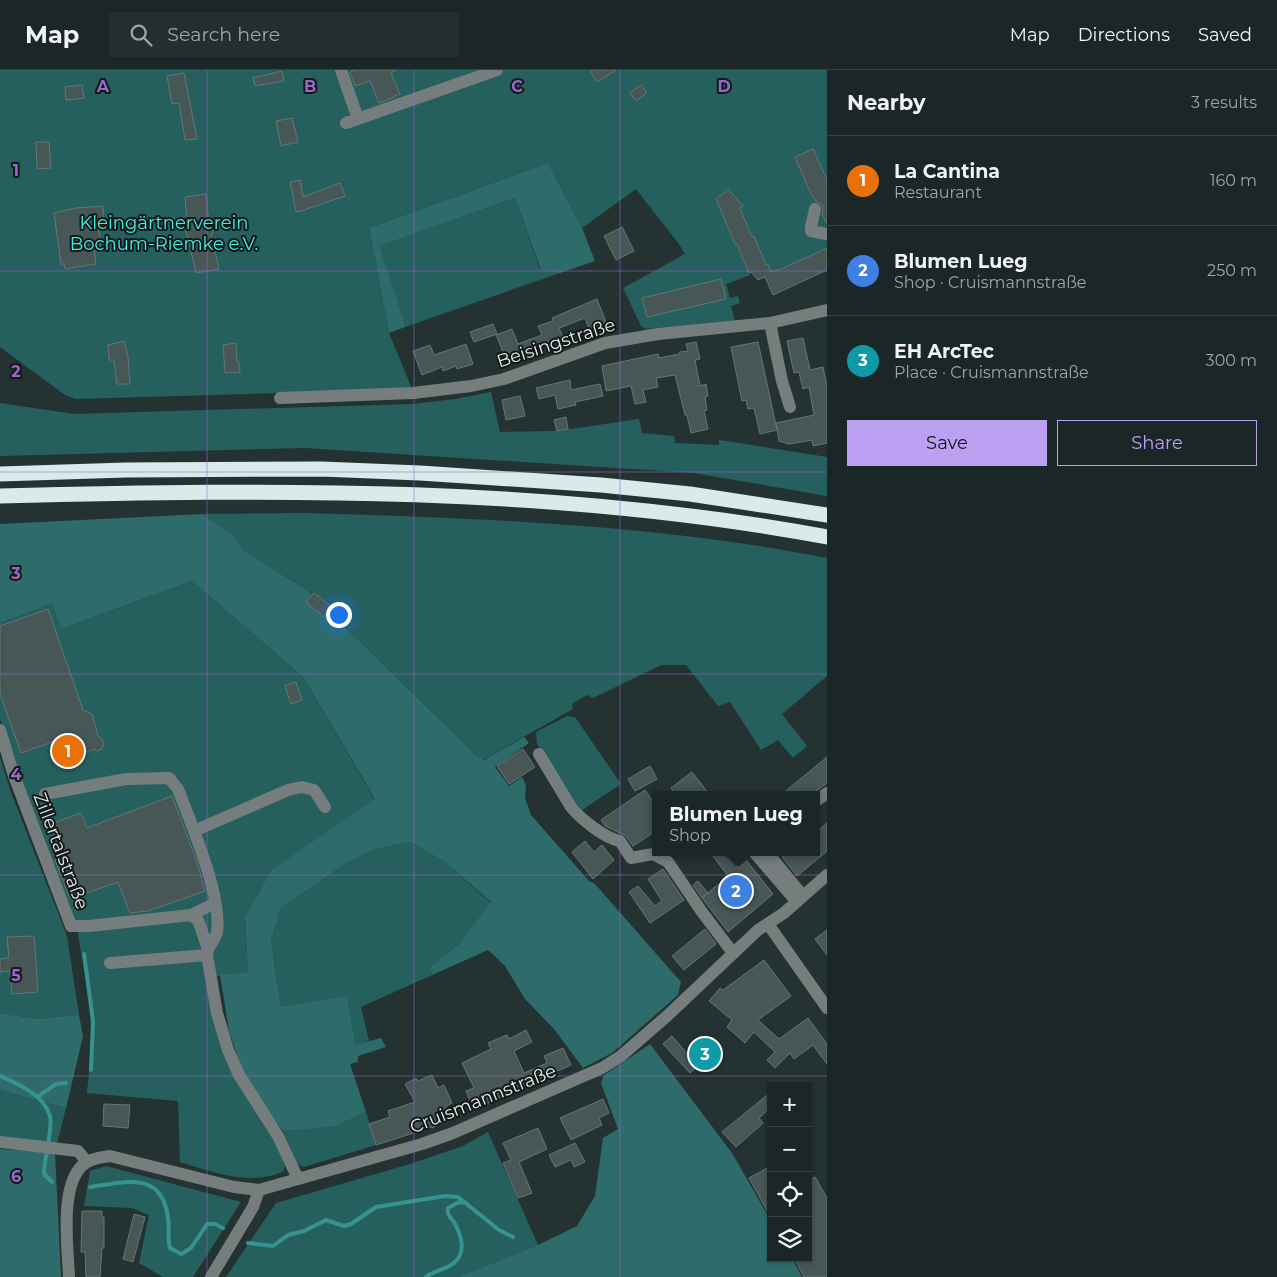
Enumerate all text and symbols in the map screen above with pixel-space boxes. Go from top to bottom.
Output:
search box [109,12,459,57]
text: Map [25,20,79,49]
icon: search [127,21,155,49]
text: Search here [167,23,280,46]
text: Map [1010,24,1050,46]
text: Directions [1078,24,1170,46]
text: Saved [1198,24,1252,46]
text: A [96,77,110,96]
text: B [304,77,316,96]
text: C [511,77,523,96]
text: D [717,77,731,96]
text: Nearby [847,90,926,115]
text: 3 results [1191,93,1257,112]
text: La Cantina [894,160,1000,183]
text: 1 [13,161,19,180]
text: 1 [860,171,866,190]
text: 160 m [1210,171,1257,190]
text: Restaurant [894,183,982,202]
park label: Kleingärtnerverein Bochum-Riemke e.V. [70,212,258,255]
text: Blumen Lueg [894,250,1028,273]
text: 2 [858,261,868,280]
text: 250 m [1207,261,1257,280]
text: Shop · Cruismannstraße [894,273,1087,292]
street label: Beisingstraße [494,313,618,373]
text: EH ArcTec [894,340,994,363]
text: 3 [858,351,868,370]
text: 300 m [1206,351,1257,370]
text: 2 [11,362,21,381]
text: Place · Cruismannstraße [894,363,1089,382]
button: Save [847,420,1047,466]
button: Share [1057,420,1257,466]
text: 3 [10,564,21,583]
your location [326,602,352,628]
pin: 1 [52,732,84,770]
text: 4 [10,765,22,784]
street label: Zillertalstraße [29,790,93,913]
popup [652,791,820,856]
text: Blumen Lueg [669,803,803,826]
text: Shop [669,826,711,845]
pin: 2 [720,872,752,910]
text: 5 [11,966,21,985]
pin: 3 [689,1035,721,1073]
street label: Cruismannstraße [407,1060,559,1138]
map controls [767,1082,812,1262]
button: + [767,1082,812,1127]
button: − [767,1127,812,1172]
text: 6 [11,1167,21,1186]
button: locate [767,1172,812,1217]
button: layers [767,1217,812,1262]

